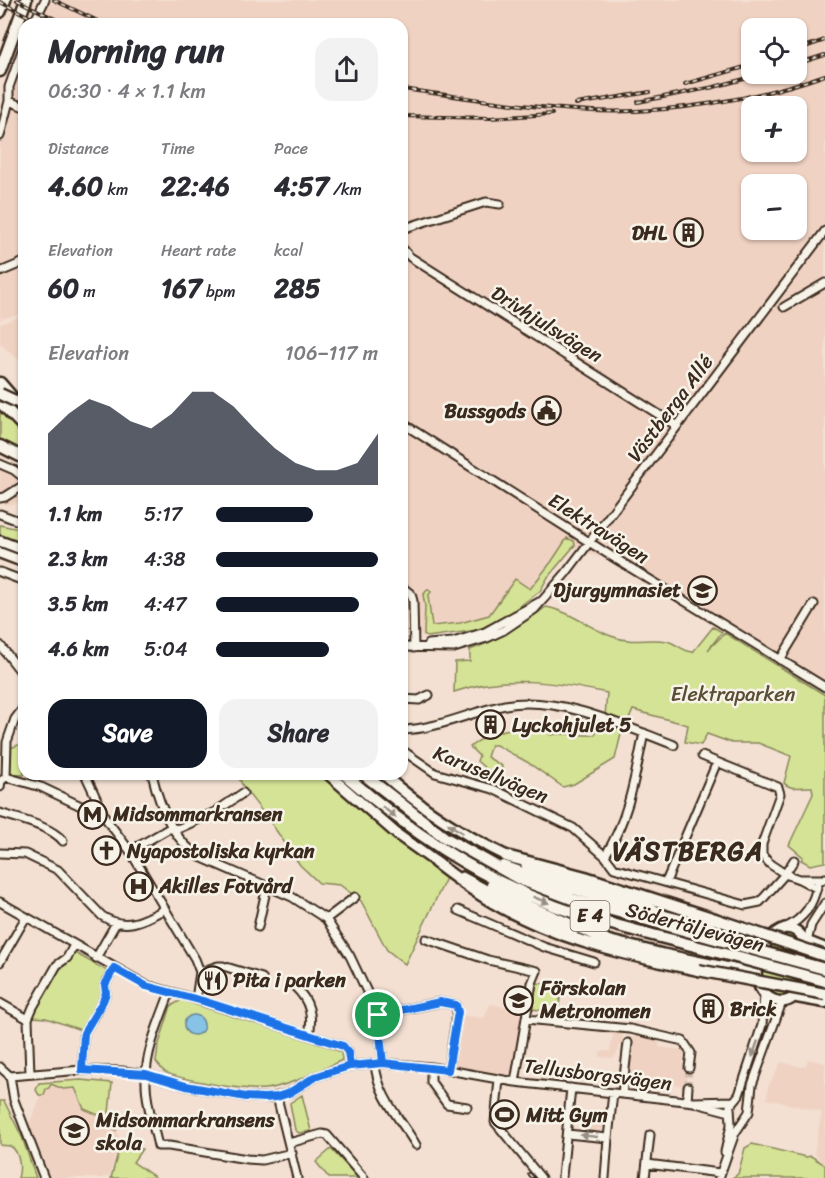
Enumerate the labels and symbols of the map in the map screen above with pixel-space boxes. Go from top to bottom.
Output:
place label: DHL [632,216,668,251]
building icon: DHL [672,217,704,249]
street label: Drivhjulsvägen [484,276,610,373]
street label: Västberga Allé [618,347,723,470]
place label: Bussgods [444,394,527,429]
public building icon: Bussgods [531,395,563,427]
street label: Elektravägen [541,483,656,574]
place label: Djurgymnasiet [553,573,681,608]
school or university icon: Djurgymnasiet [686,574,718,606]
park label: Elektraparken [671,677,795,712]
place label: Lyckohjulet 5 [512,708,632,743]
building icon: Lyckohjulet 5 [475,709,507,741]
street label: Karusellvägen [428,735,554,814]
place label: Midsommarkransen [112,797,283,832]
metro station icon: Midsommarkransen [76,798,108,830]
one-way arrow [381,805,396,817]
one-way arrow [447,823,463,834]
district label: VÄSTBERGA [612,828,764,874]
place label: Nyapostoliska kyrkan [126,834,315,869]
church icon: Nyapostoliska kyrkan [90,835,122,867]
place label: Akilles Fotvård [158,869,293,904]
hospital icon: Akilles Fotvård [122,870,154,902]
street label: Södertäljevägen [622,892,768,963]
one-way arrow [532,895,550,905]
road number: E 4 [570,901,610,931]
place label: Pita i parken [233,963,346,998]
restaurant icon: Pita i parken [196,964,228,996]
place label: Förskolan Metronomen [539,971,651,1029]
school or university icon: Förskolan Metronomen [503,984,535,1016]
pin [352,989,403,1040]
place label: Brick [730,992,777,1027]
building icon: Brick [693,993,725,1025]
one-way arrow [749,1040,759,1058]
street label: Tellusborgsvägen [522,1048,674,1101]
place label: Mitt Gym [525,1098,608,1133]
sports icon: Mitt Gym [489,1099,521,1131]
place label: Midsommarkransens skola [95,1103,276,1161]
school or university icon: Midsommarkransens skola [59,1115,91,1147]
one-way arrow [579,1131,598,1141]

